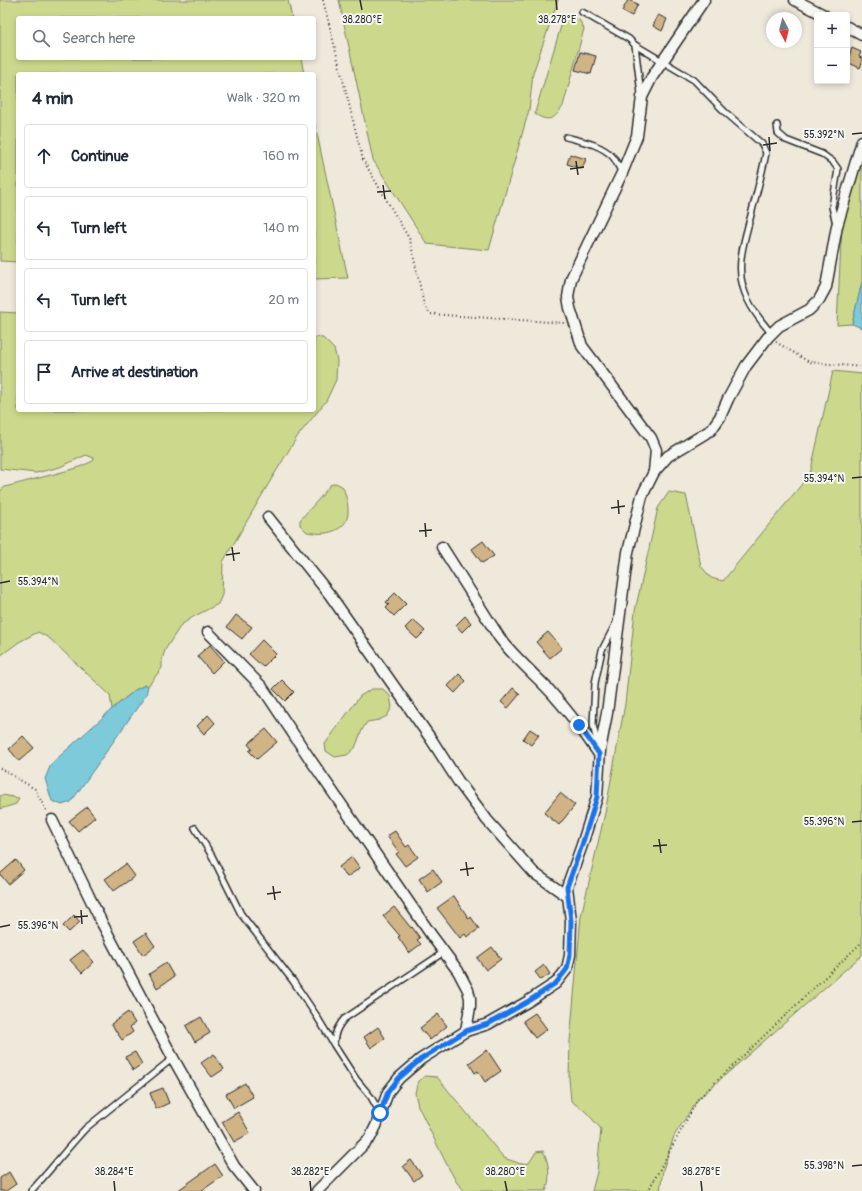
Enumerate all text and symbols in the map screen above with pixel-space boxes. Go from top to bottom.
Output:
north arrow [766,12,802,48]
map controls [814,12,850,84]
button: + [814,12,850,48]
text: 38.280°E [342,14,382,26]
text: 38.278°E [538,14,576,26]
search box [16,16,316,60]
icon: search [30,27,52,49]
text: Search here [62,29,135,48]
button: − [814,48,850,84]
text: 4 min [32,88,73,109]
text: Walk · 320 m [227,90,300,106]
text: 55.392°N [804,129,844,141]
icon: ahead [33,145,55,167]
text: Continue [71,147,129,166]
text: 160 m [263,148,299,164]
icon: left [33,217,55,239]
text: Turn left [71,219,127,238]
text: 140 m [263,220,299,236]
icon: left [33,289,55,311]
text: Turn left [71,291,127,310]
text: 20 m [268,292,299,308]
icon: arrive [33,361,55,383]
text: Arrive at destination [71,363,198,382]
text: 55.394°N [804,473,845,485]
text: 55.394°N [18,576,59,588]
route end [570,716,588,734]
text: 55.396°N [804,816,845,828]
text: 55.396°N [18,920,59,932]
route start [371,1104,389,1122]
text: 55.398°N [804,1160,844,1172]
text: 38.284°E [95,1166,133,1178]
text: 38.282°E [291,1166,329,1178]
text: 38.280°E [485,1166,525,1178]
text: 38.278°E [682,1166,720,1178]

